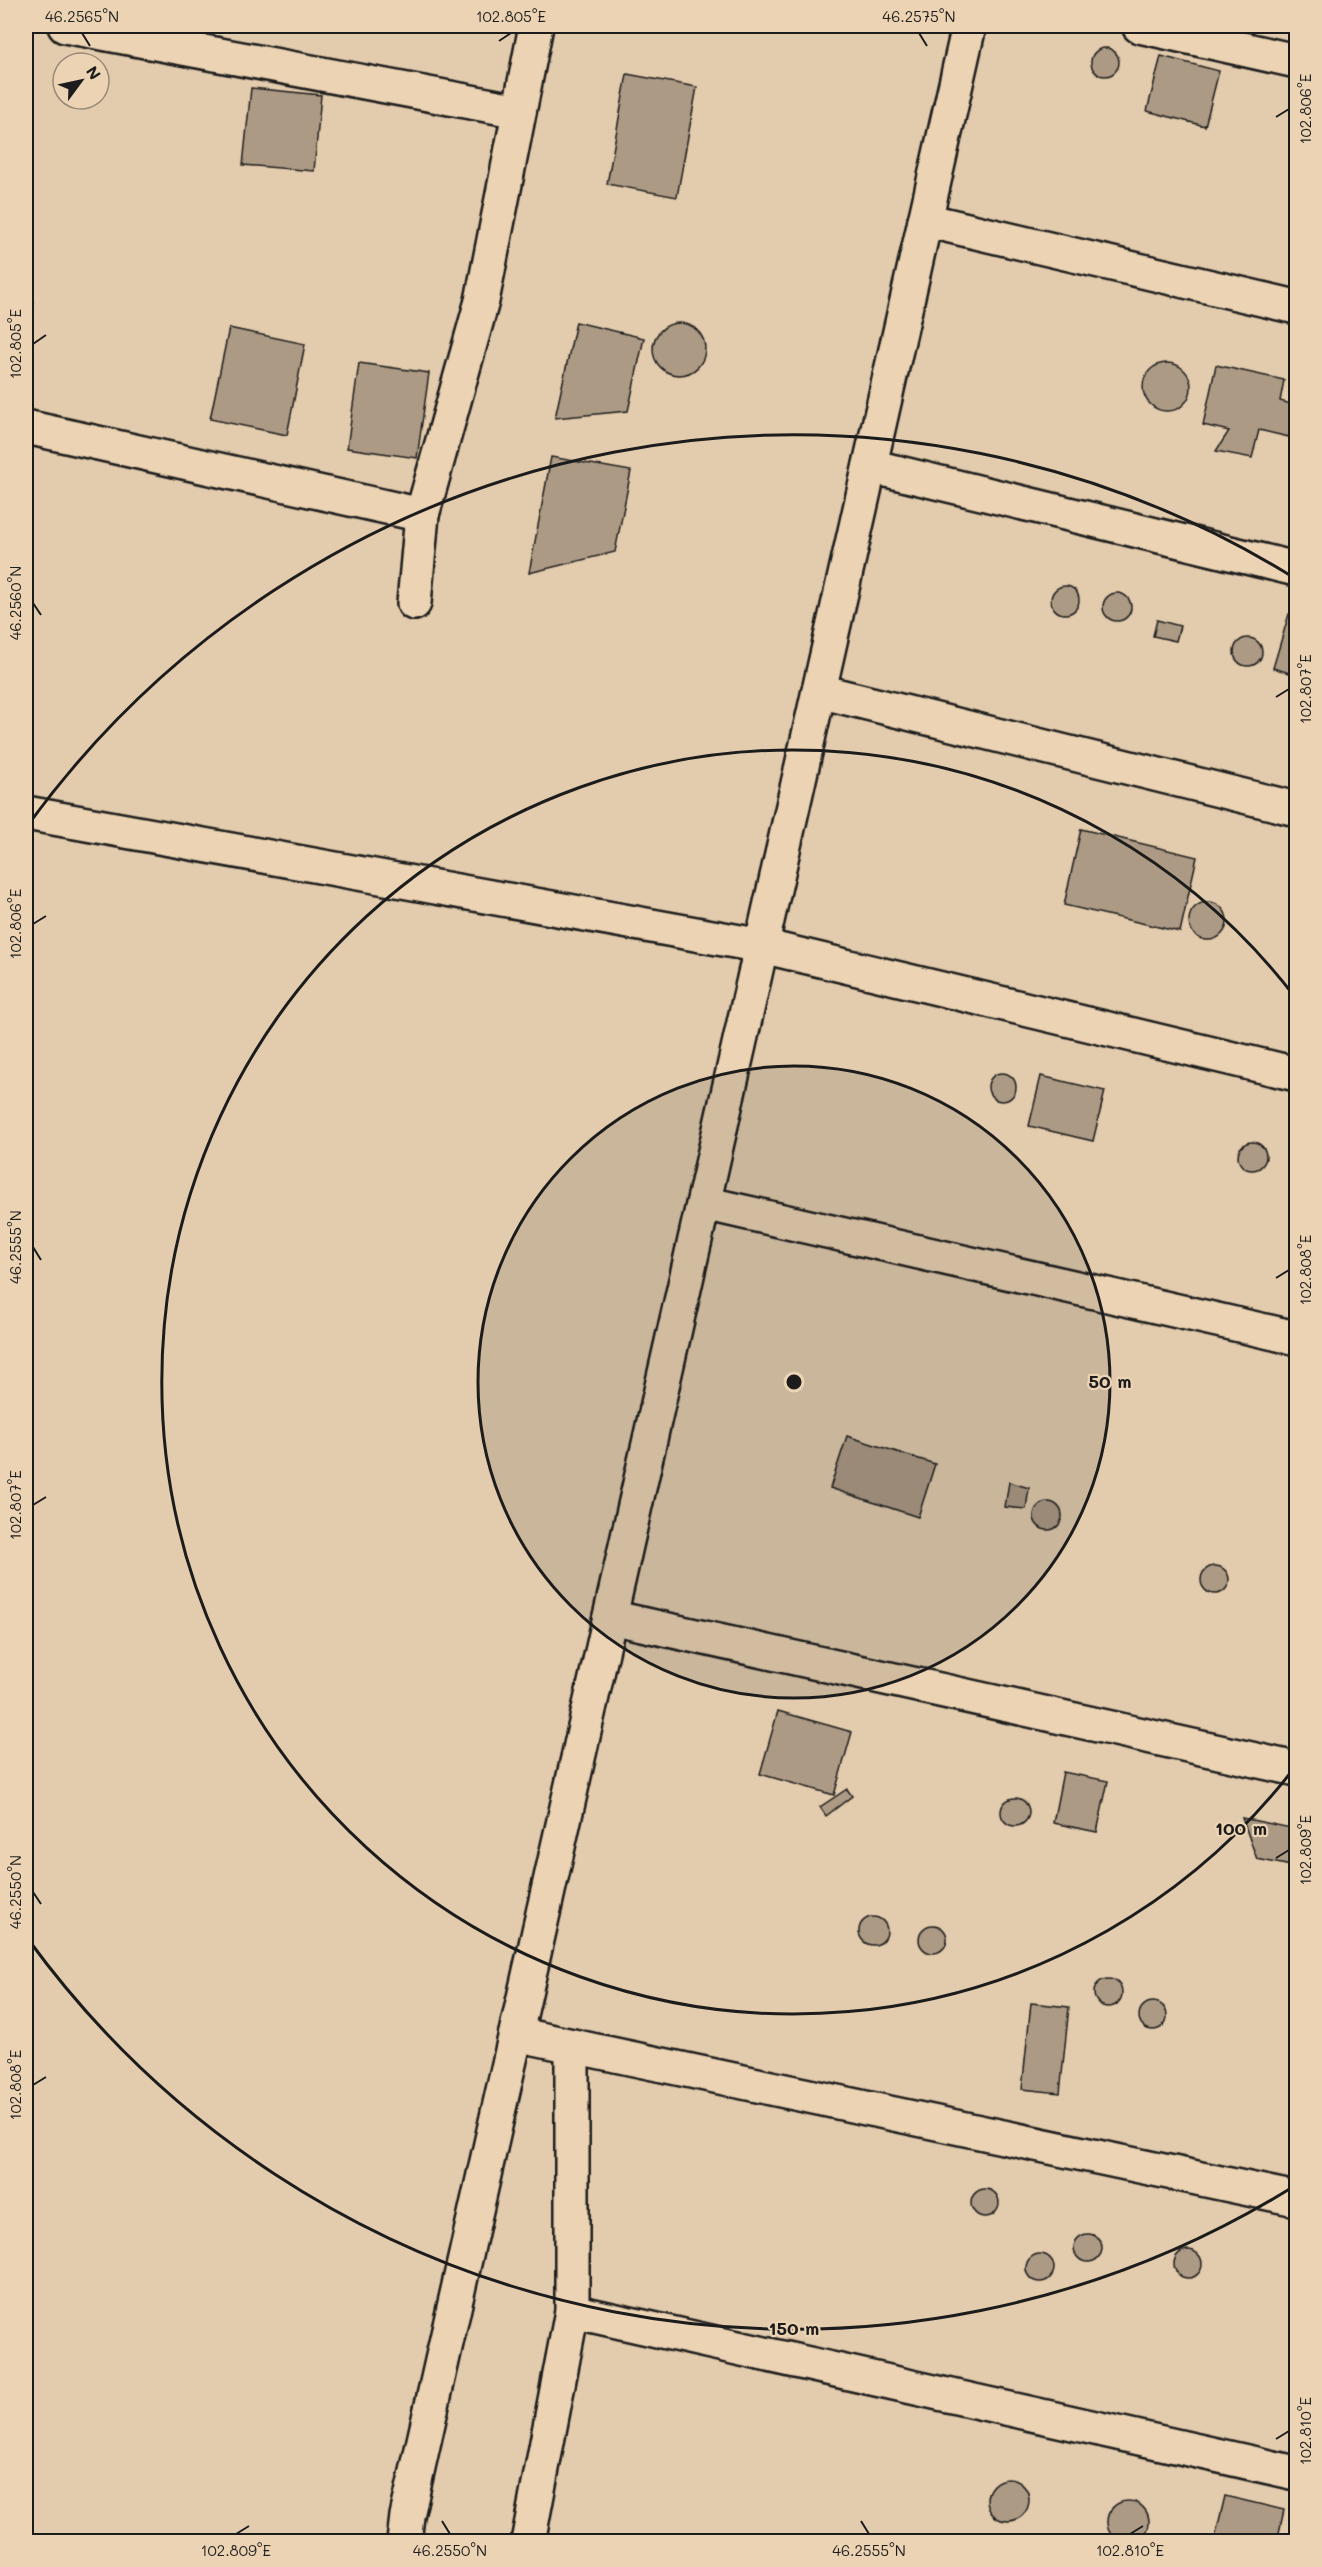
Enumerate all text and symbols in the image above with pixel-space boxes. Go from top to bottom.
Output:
text: 46.2565°N [45,6,119,26]
text: 102.805°E [476,6,547,26]
text: 46.2575°N [882,6,956,26]
north arrow [51,51,111,111]
text: N [82,62,106,83]
text: 102.806°E [1295,73,1315,144]
text: 102.805°E [5,308,25,379]
text: 46.2560°N [5,566,25,640]
text: 102.807°E [1295,654,1315,724]
text: 102.806°E [5,888,25,959]
text: 46.2555°N [5,1210,25,1284]
text: 102.808°E [1295,1234,1315,1305]
text: 50 m [1089,1369,1131,1393]
centre of rings [784,1372,804,1392]
text: 102.807°E [5,1470,25,1540]
text: 102.809°E [1295,1814,1315,1885]
text: 100 m [1215,1816,1267,1840]
text: 46.2550°N [5,1855,25,1929]
text: 102.808°E [5,2049,25,2120]
text: 150 m [769,2316,819,2340]
text: 102.810°E [1295,2397,1315,2465]
text: 102.809°E [201,2540,272,2560]
text: 46.2550°N [413,2540,487,2560]
text: 46.2555°N [832,2540,906,2560]
text: 102.810°E [1096,2540,1164,2560]

